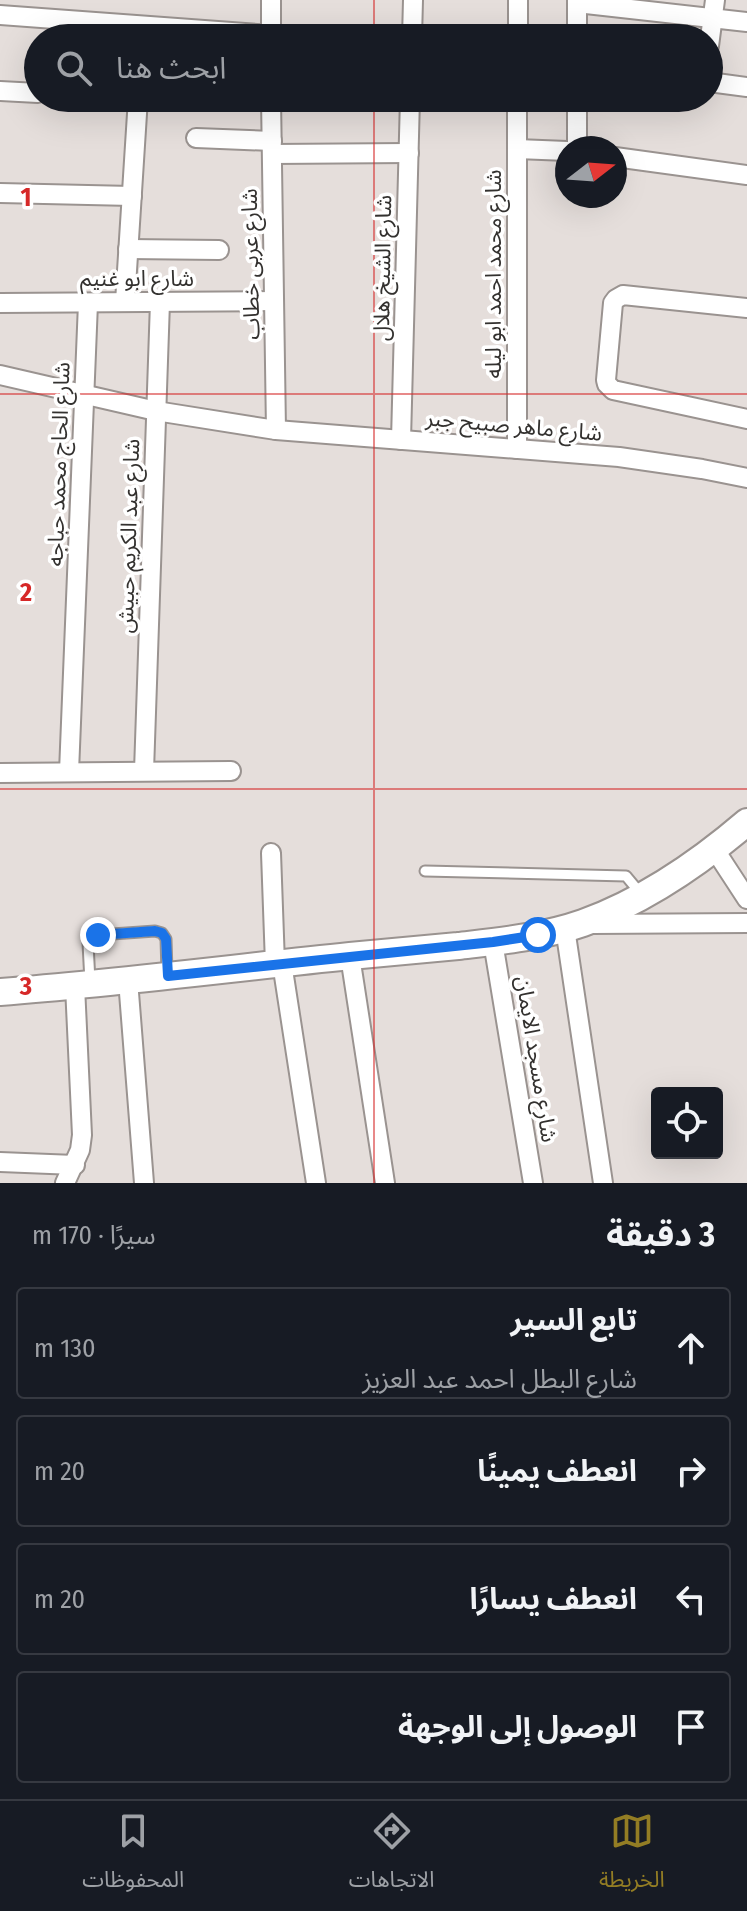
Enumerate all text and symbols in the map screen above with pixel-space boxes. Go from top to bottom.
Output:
search box [24,24,723,112]
icon: search [52,46,96,90]
text: ابحث هنا [116,50,226,86]
north arrow [555,136,627,208]
street label: شارع محمد احمد ابو ليله [480,170,510,378]
text: 1 [21,182,32,213]
street label: شارع عربى خطاب [236,188,268,340]
street label: شارع الشيخ هلال [368,195,400,342]
street label: شارع ابو غنيم [80,265,194,295]
street label: شارع الحاج محمد حباجه [41,361,79,567]
street label: شارع ماهر صبيح جبر [423,404,603,450]
street label: شارع عبد الكريم حبيش [112,438,148,634]
text: 2 [19,577,32,608]
route end [80,917,116,953]
route start [520,917,556,953]
text: 3 [19,971,32,1002]
street label: شارع مسجد الايمان [507,974,563,1145]
map controls [651,1087,723,1159]
button: locate [651,1087,723,1159]
text: 3 دقيقة [606,1214,715,1255]
text: سيرًا · 170 m [32,1220,156,1251]
text: تابع السير [510,1302,637,1338]
icon: ahead [669,1326,713,1370]
text: 130 m [34,1333,96,1364]
text: شارع البطل احمد عبد العزيز [362,1364,637,1395]
icon: right [669,1449,713,1493]
text: انعطف يمينًا [477,1453,637,1489]
text: 20 m [34,1456,85,1487]
icon: left [669,1577,713,1621]
text: انعطف يسارًا [470,1581,637,1617]
text: 20 m [34,1584,85,1615]
icon: arrive [669,1705,713,1749]
text: الوصول إلى الوجهة [398,1709,637,1745]
tab: المحفوظات [82,1809,184,1903]
tab: الاتجاهات [349,1809,435,1903]
tab: الخريطة [599,1809,665,1903]

